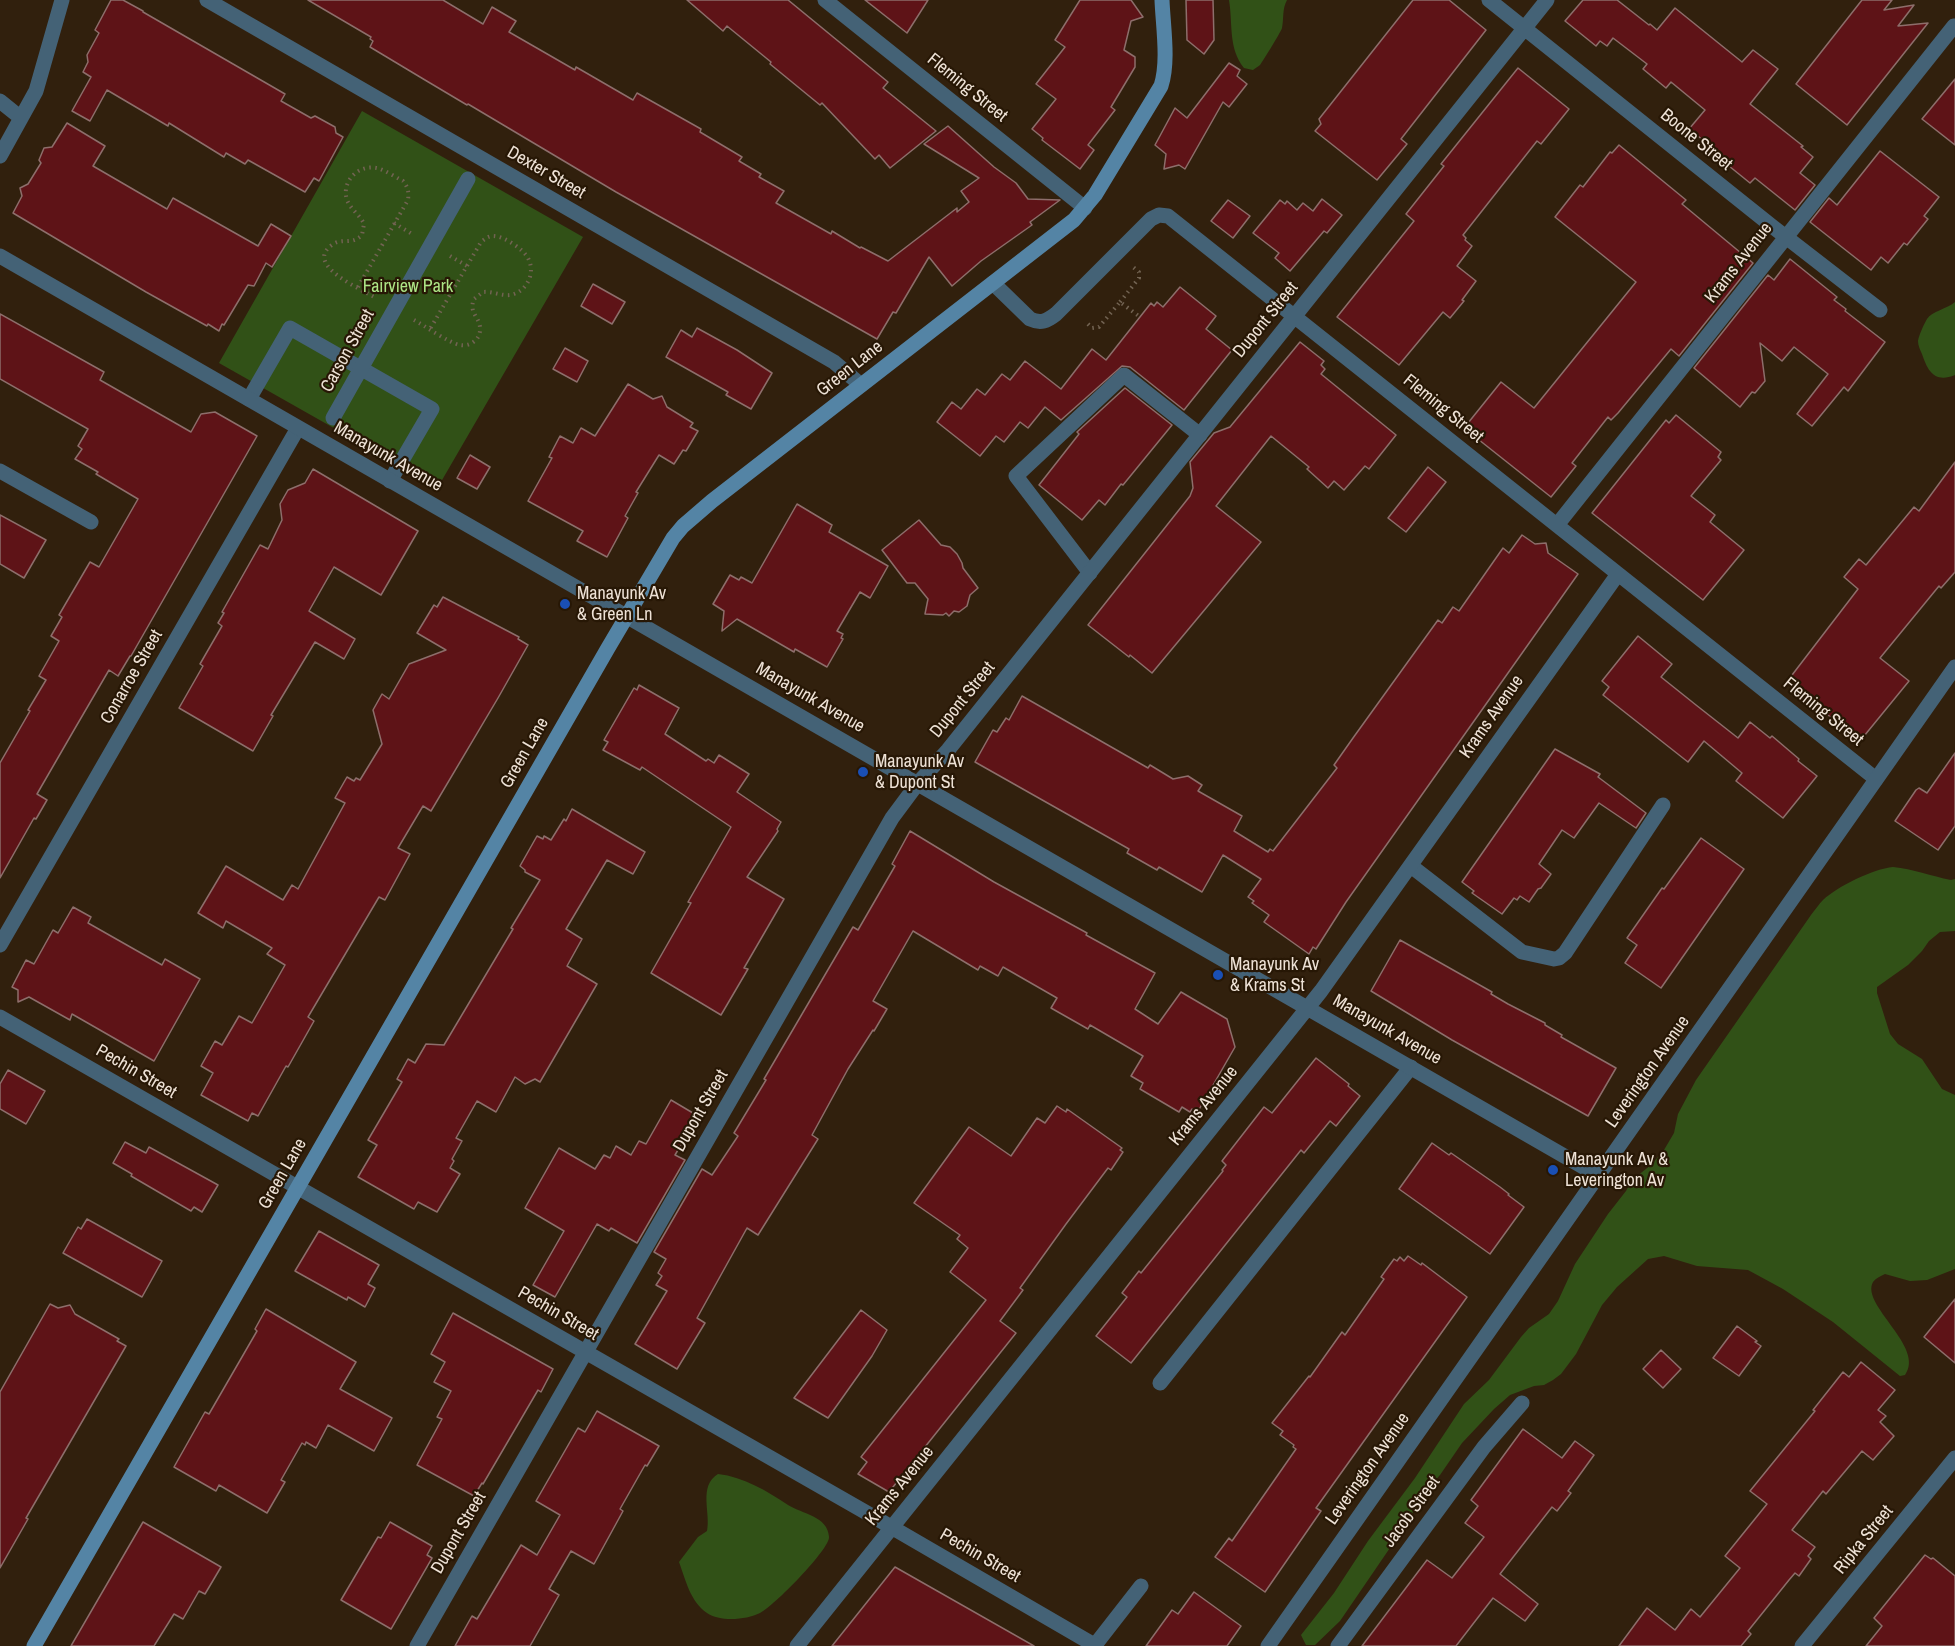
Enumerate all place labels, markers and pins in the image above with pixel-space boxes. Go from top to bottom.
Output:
place label: Manayunk Av & Green Ln [577,583,666,626]
marker: Manayunk Av & Green Ln [558,597,572,611]
place label: Manayunk Av & Dupont St [875,751,964,794]
marker: Manayunk Av & Dupont St [856,765,870,779]
place label: Manayunk Av & Krams St [1230,954,1319,996]
marker: Manayunk Av & Krams St [1211,968,1225,982]
place label: Manayunk Av & Leverington Av [1565,1149,1668,1192]
marker: Manayunk Av & Leverington Av [1546,1163,1560,1177]

